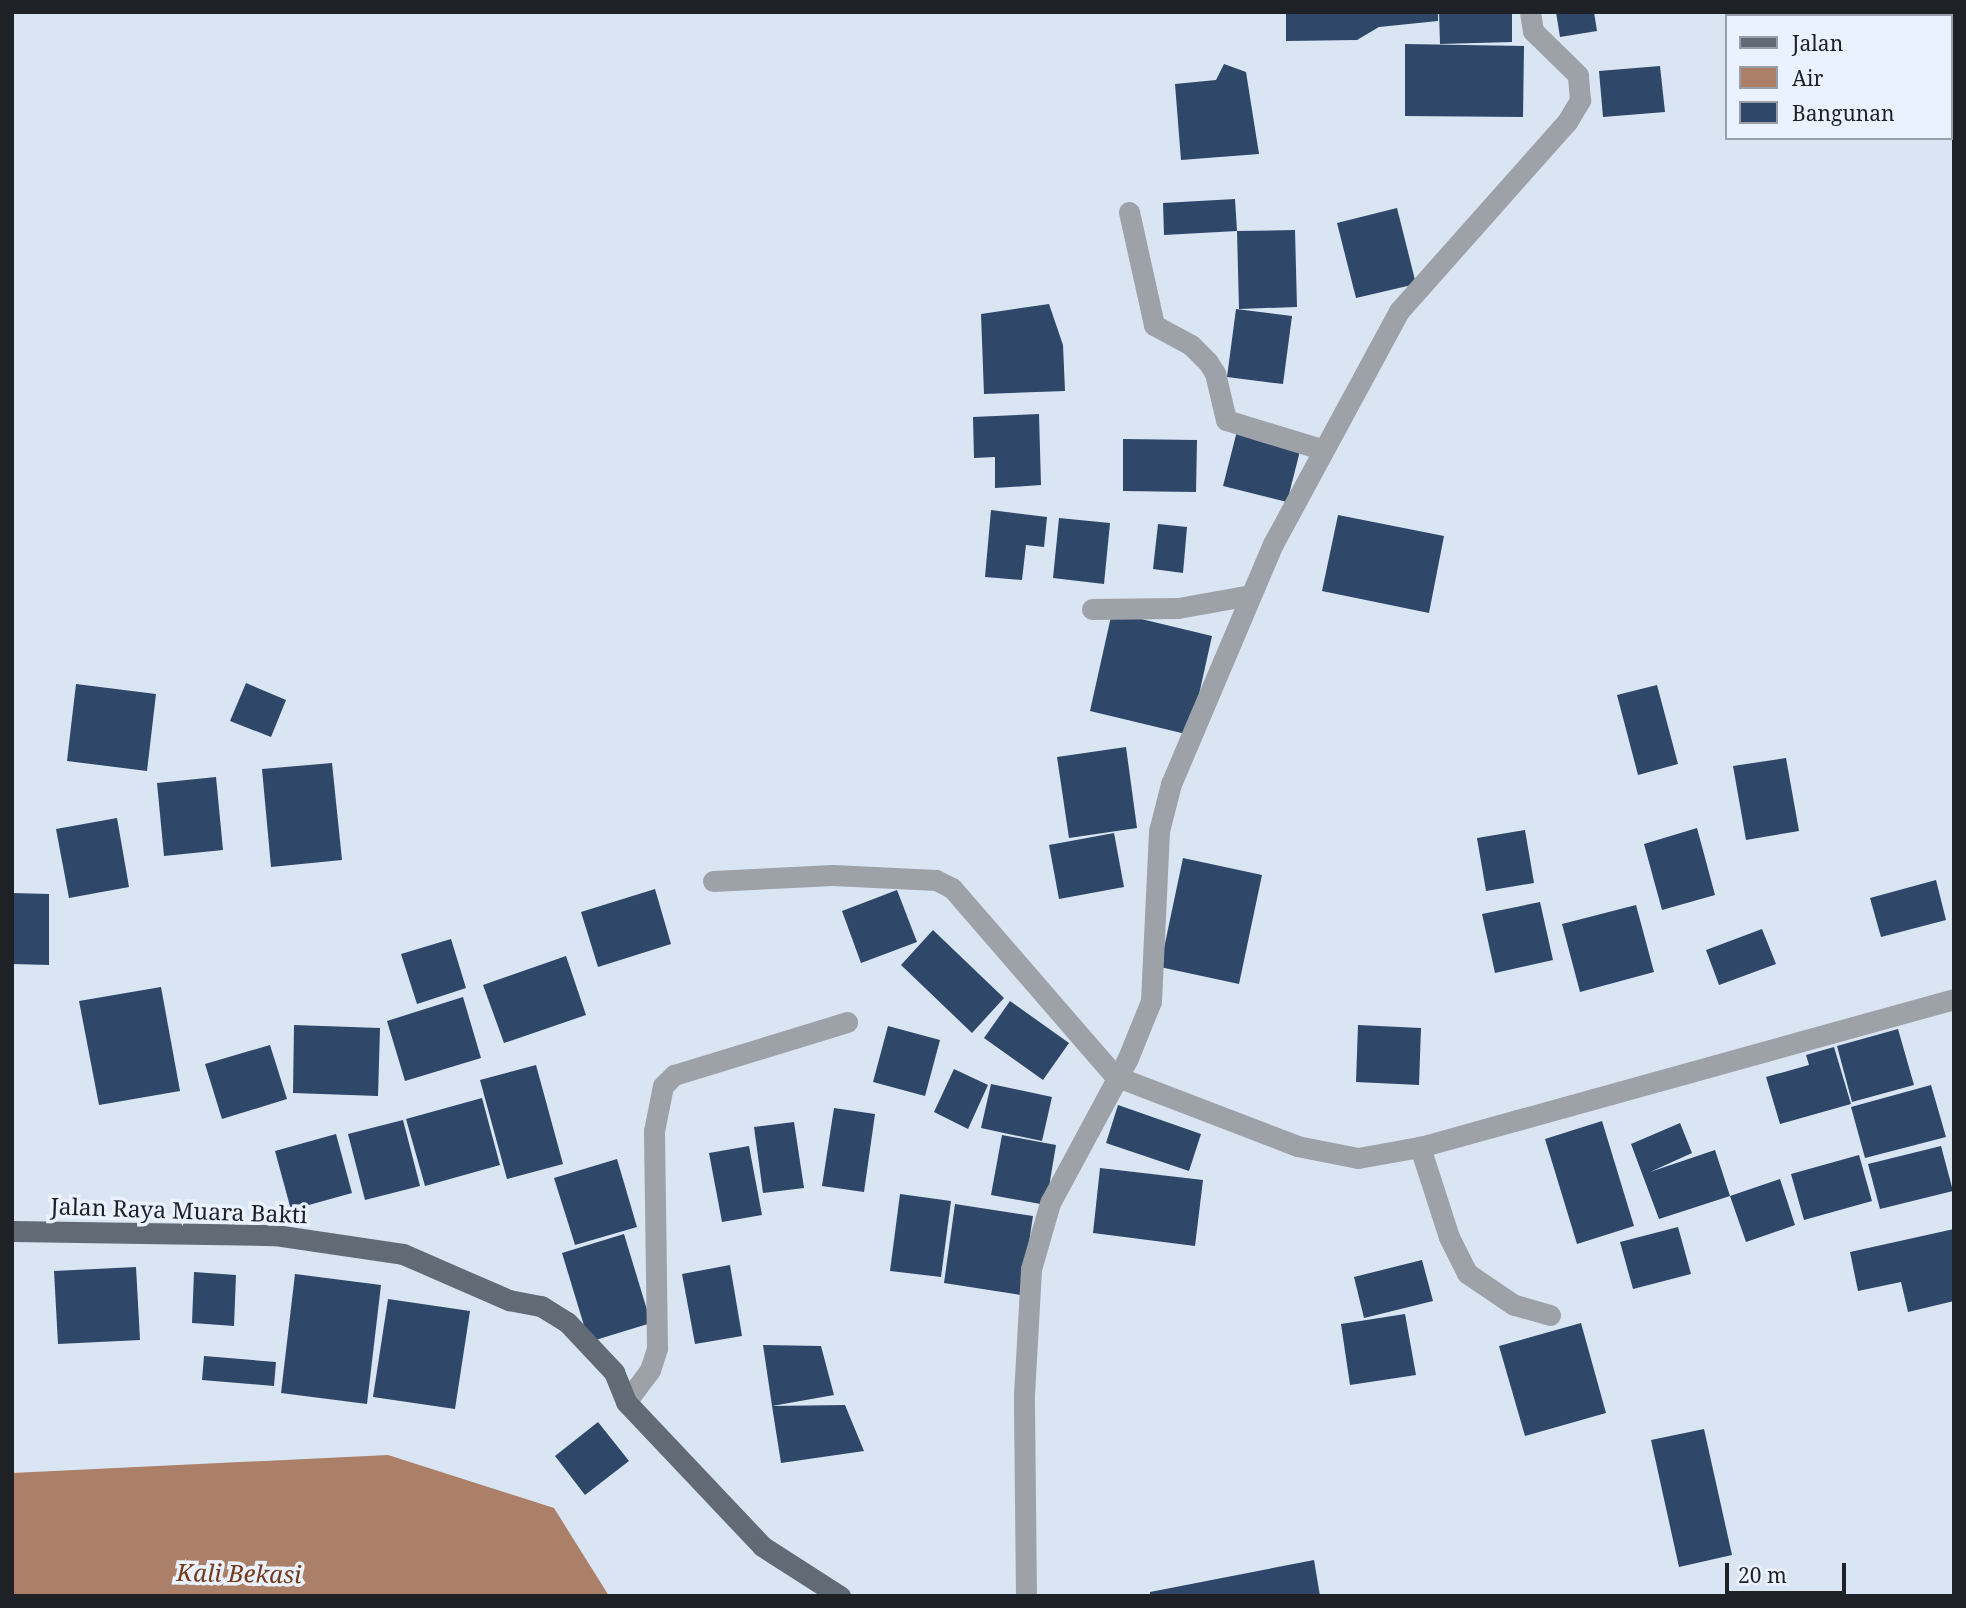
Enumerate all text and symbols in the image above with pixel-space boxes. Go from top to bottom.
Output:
legend [1724,14,1952,140]
text: Jalan [1792,29,1843,57]
text: Air [1792,64,1823,92]
text: Bangunan [1792,99,1895,127]
street label: Jalan Raya Muara Bakti [50,1192,308,1228]
scale bar [1728,1548,1849,1592]
water label: Kali Bekasi [176,1558,302,1588]
text: 20 m [1738,1561,1787,1589]

